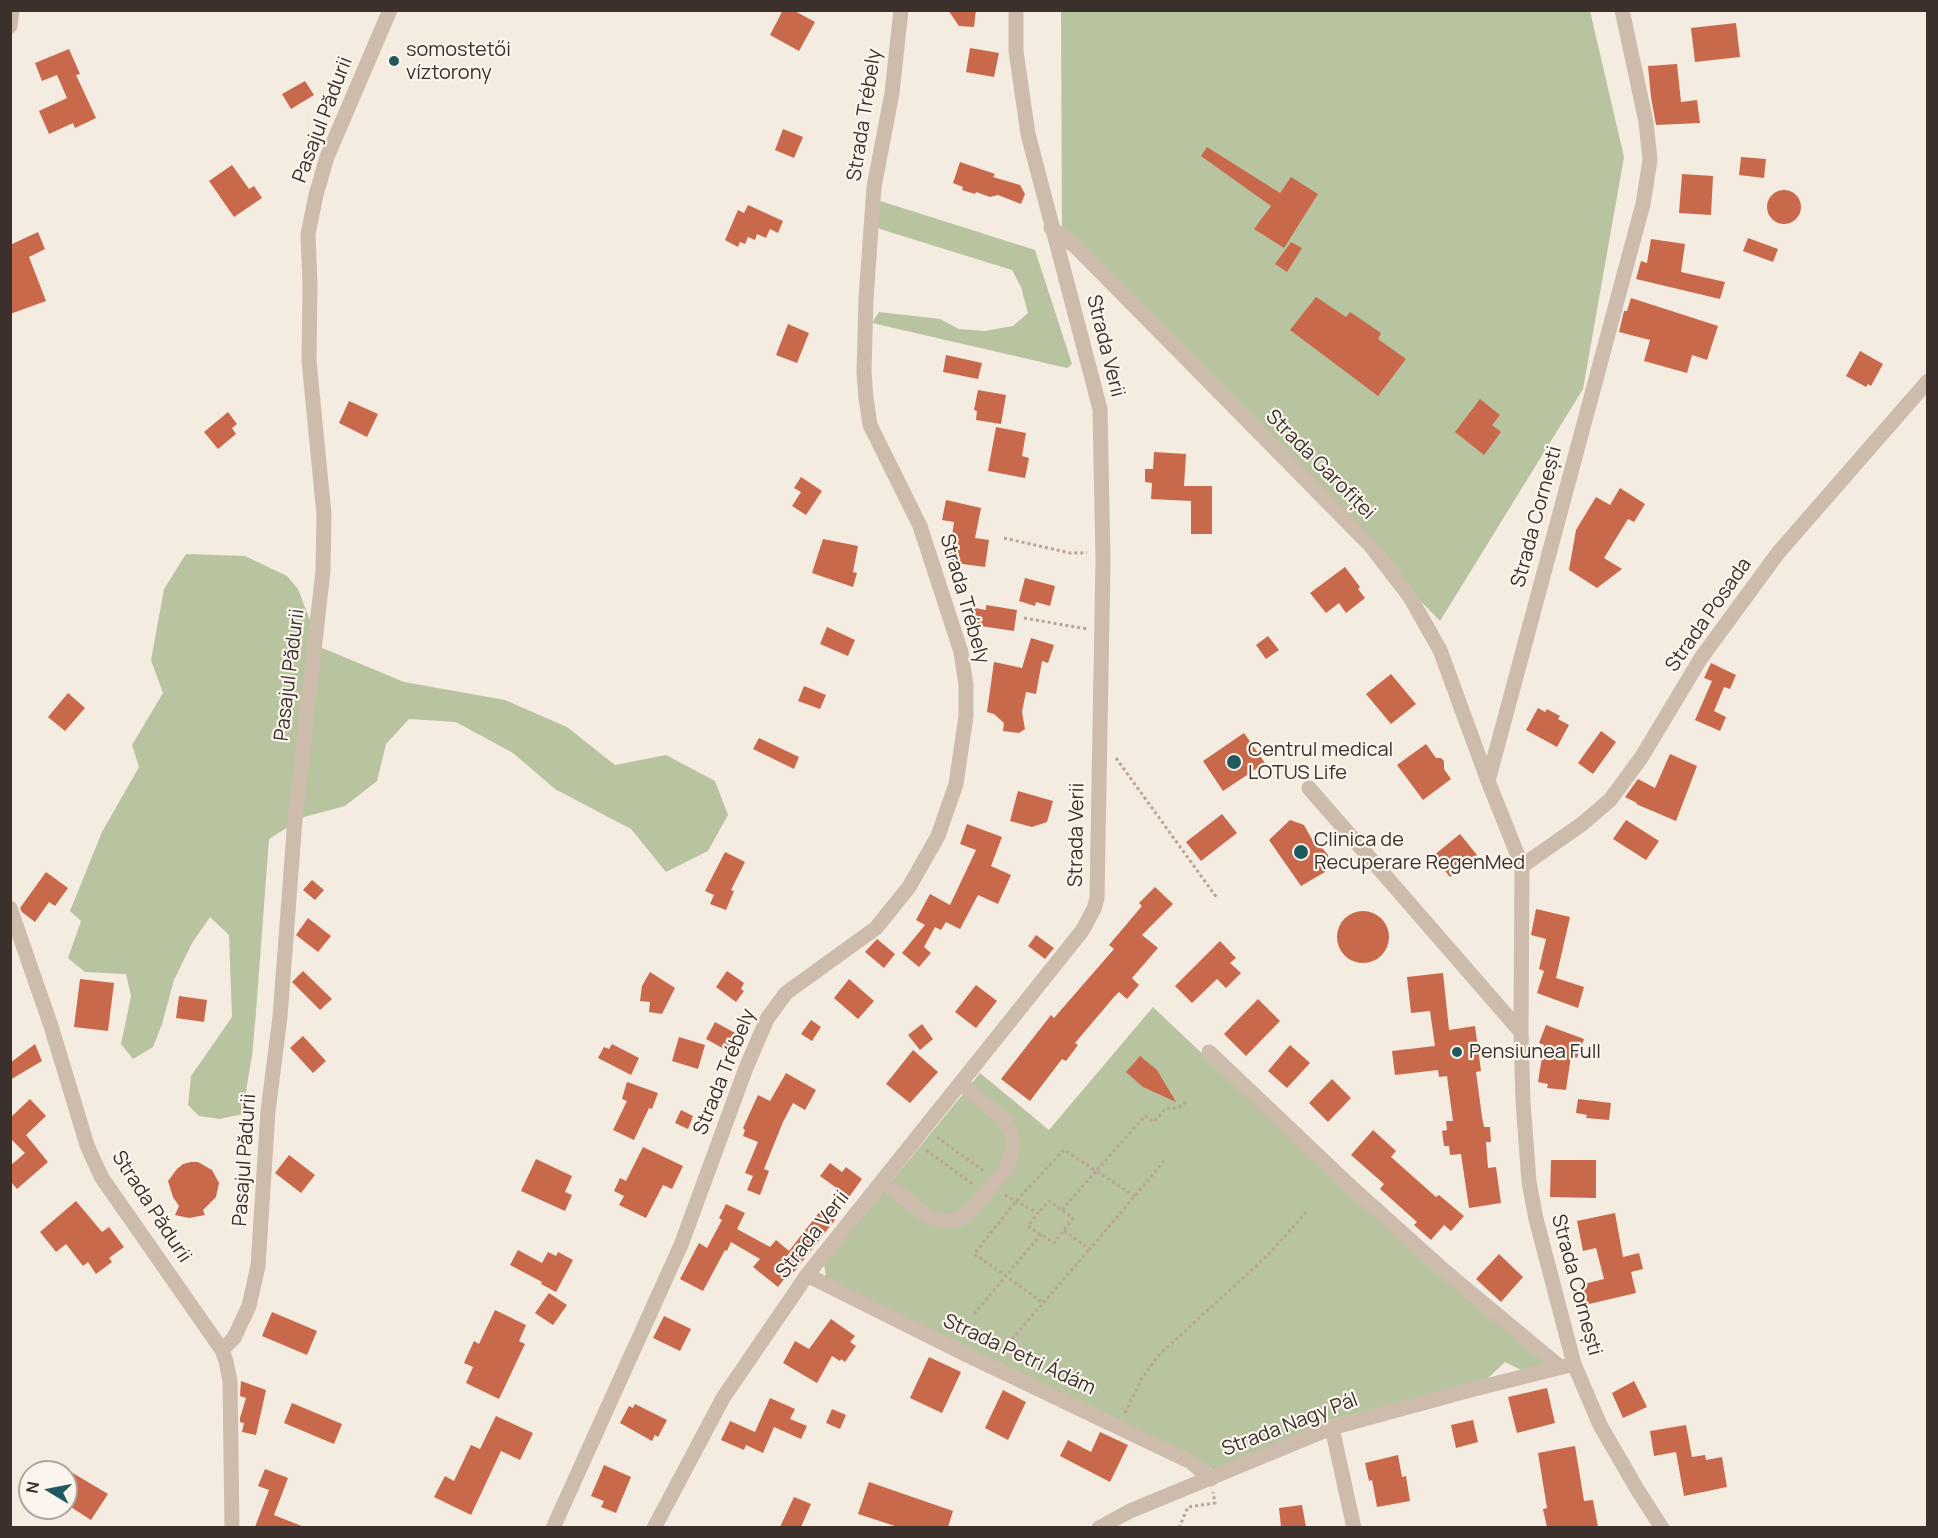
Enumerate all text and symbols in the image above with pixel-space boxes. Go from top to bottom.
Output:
place label: somostetői víztorony [406,38,511,85]
street label: Strada Trébely [843,47,887,183]
street label: Pasajul Pădurii [288,54,358,186]
marker: somostetői víztorony [387,54,401,68]
street label: Strada Verii [1081,292,1129,400]
street label: Strada Garofiței [1260,405,1380,525]
street label: Strada Cornești [1507,444,1567,590]
street label: Strada Trébely [934,531,994,667]
street label: Strada Posada [1661,553,1757,677]
street label: Pasajul Pădurii [270,608,310,742]
place label: Centrul medical LOTUS Life [1248,738,1393,785]
marker: Centrul medical LOTUS Life [1225,753,1243,771]
street label: Strada Verii [1064,783,1090,887]
place label: Clinica de Recuperare RegenMed [1314,828,1525,875]
marker: Clinica de Recuperare RegenMed [1292,843,1310,861]
street label: Strada Trébely [689,1005,761,1139]
place label: Pensiunea Full [1469,1040,1601,1064]
marker: Pensiunea Full [1450,1045,1464,1059]
street label: Pasajul Pădurii [228,1093,262,1227]
street label: Strada Pădurii [106,1147,196,1267]
street label: Strada Verii [771,1187,855,1283]
street label: Strada Cornești [1546,1212,1606,1358]
street label: Strada Petri Ádám [939,1309,1099,1401]
street label: Strada Nagy Pál [1219,1388,1361,1462]
north arrow [18,1460,78,1520]
text: N [20,1480,44,1495]

